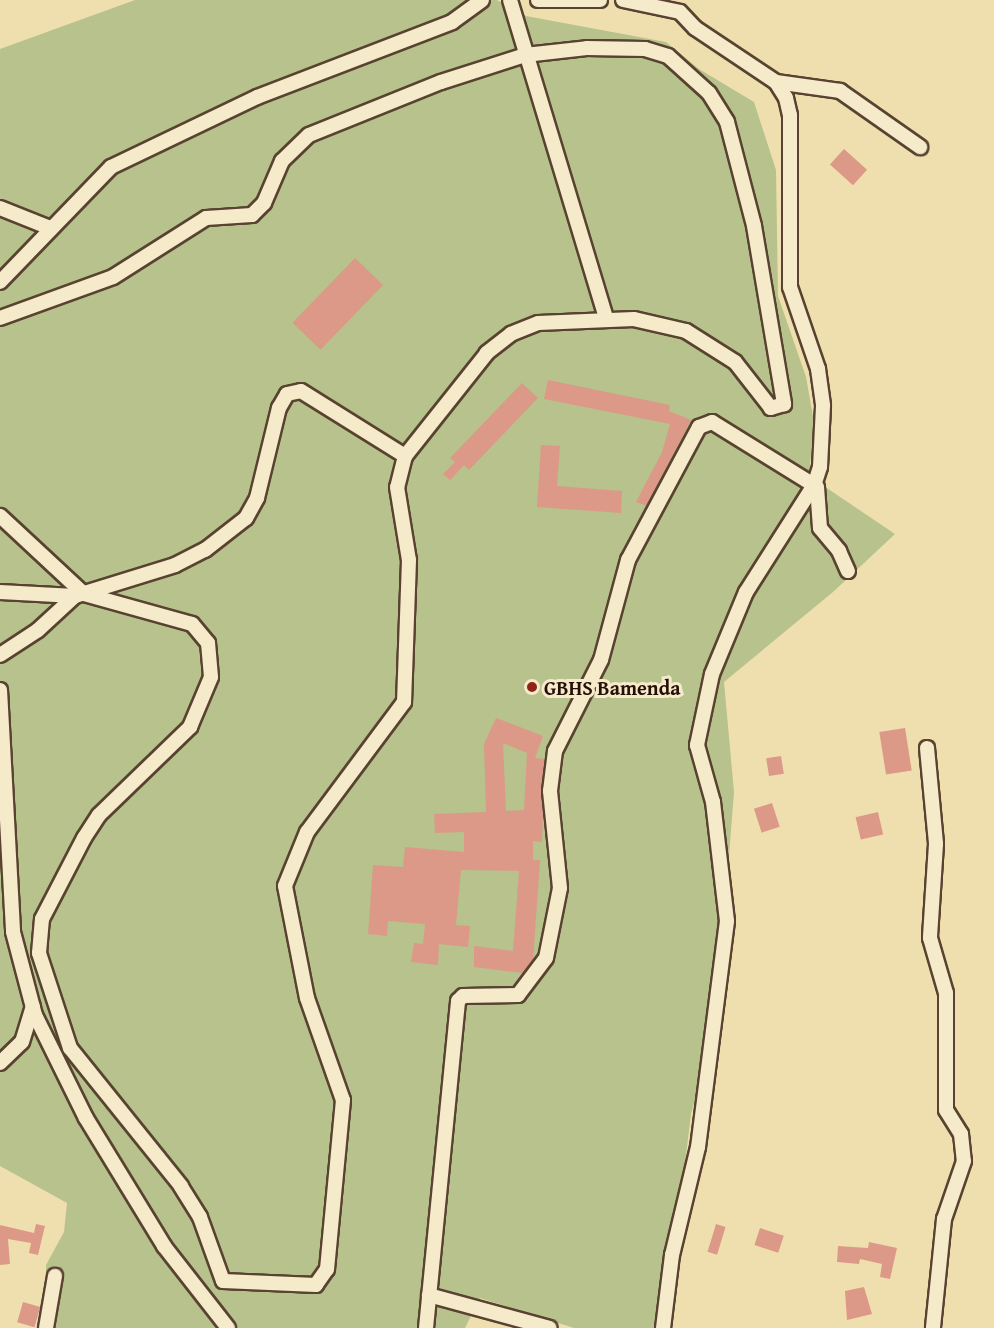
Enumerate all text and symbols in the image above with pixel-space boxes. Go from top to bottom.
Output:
place label: GBHS Bamenda [544,675,680,699]
marker: GBHS Bamenda [525,680,539,694]

